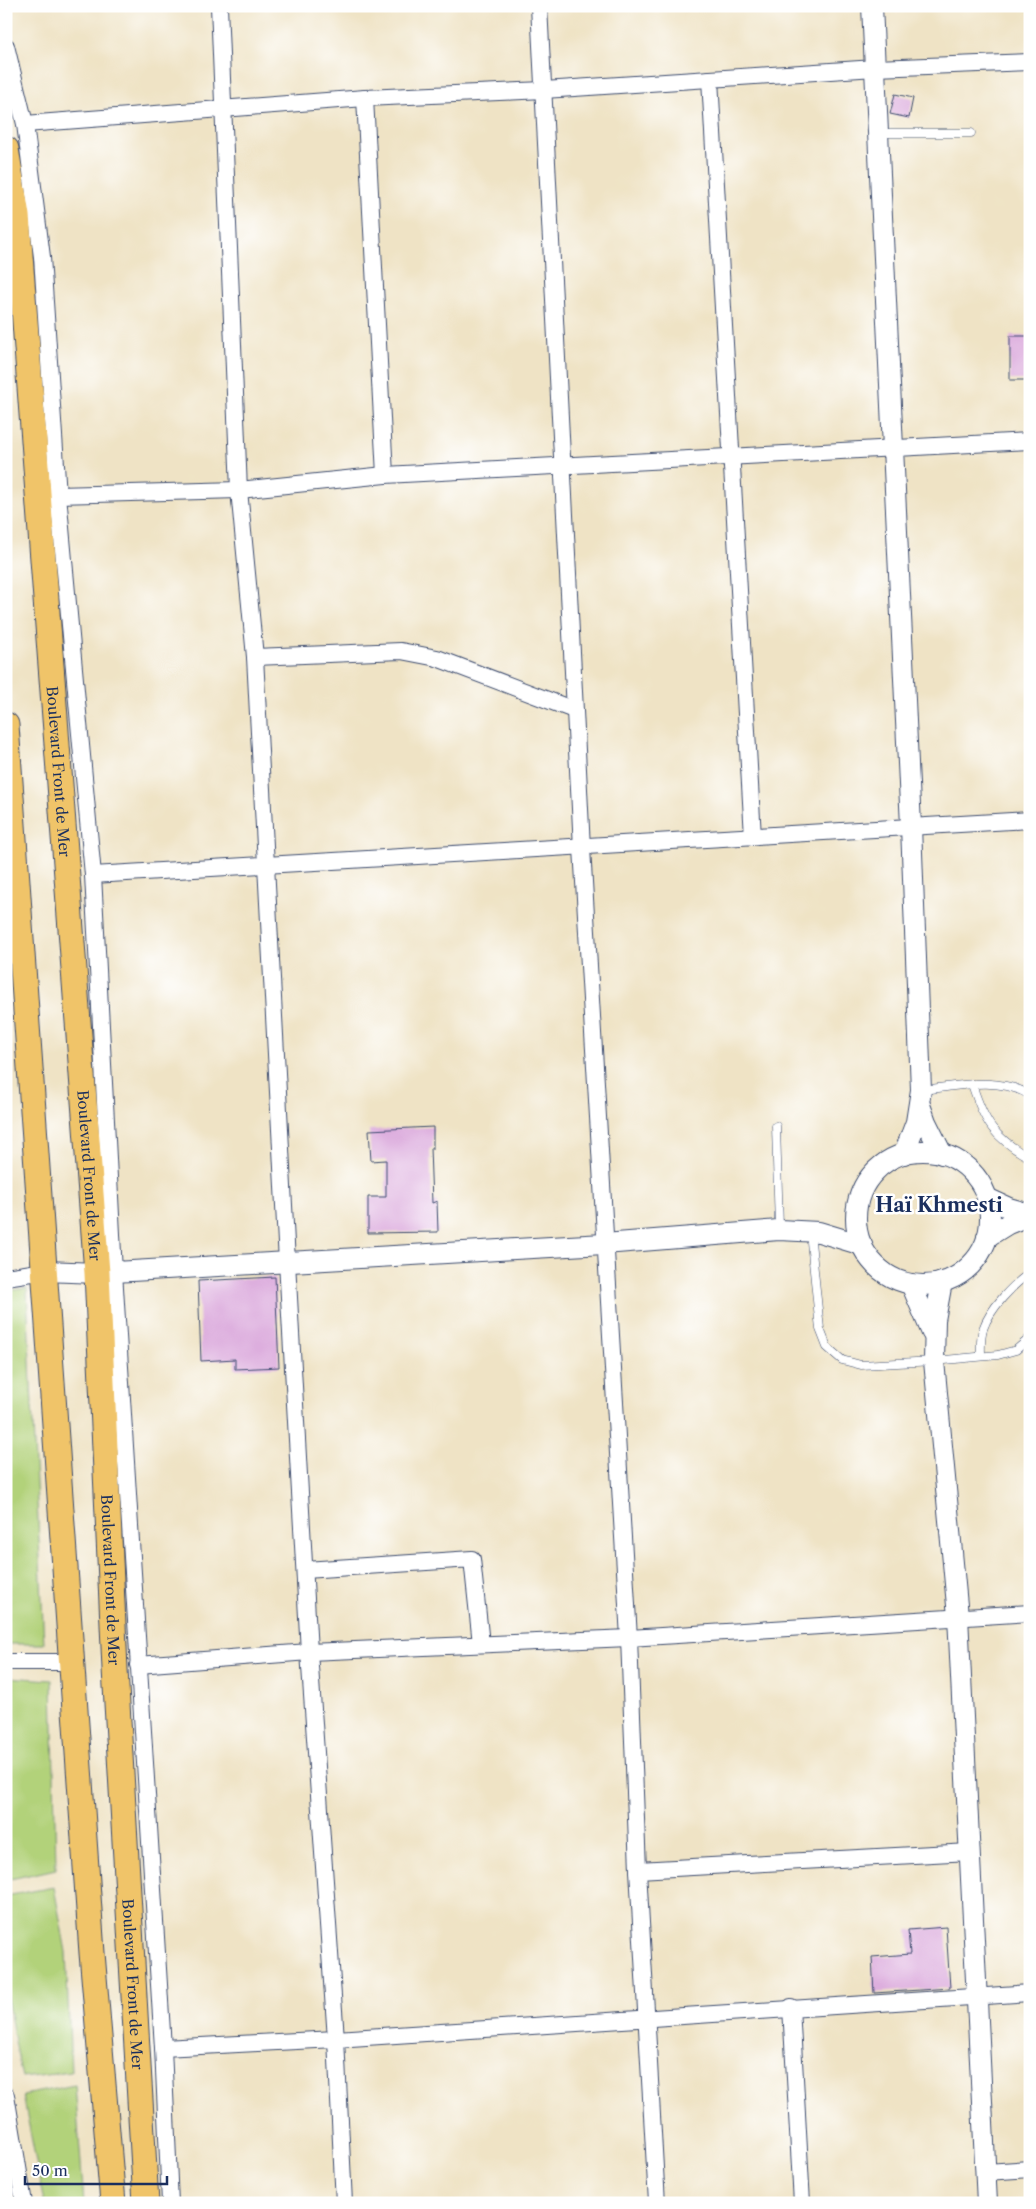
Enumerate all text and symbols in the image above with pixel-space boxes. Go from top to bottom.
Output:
street label: Boulevard Front de Mer [43,685,75,858]
street label: Boulevard Front de Mer [74,1089,106,1262]
district label: Haï Khmesti [875,1193,1003,1217]
street label: Boulevard Front de Mer [98,1494,124,1666]
street label: Boulevard Front de Mer [119,1898,148,2071]
scale bar [25,2154,168,2186]
text: 50 m [32,2161,68,2180]

